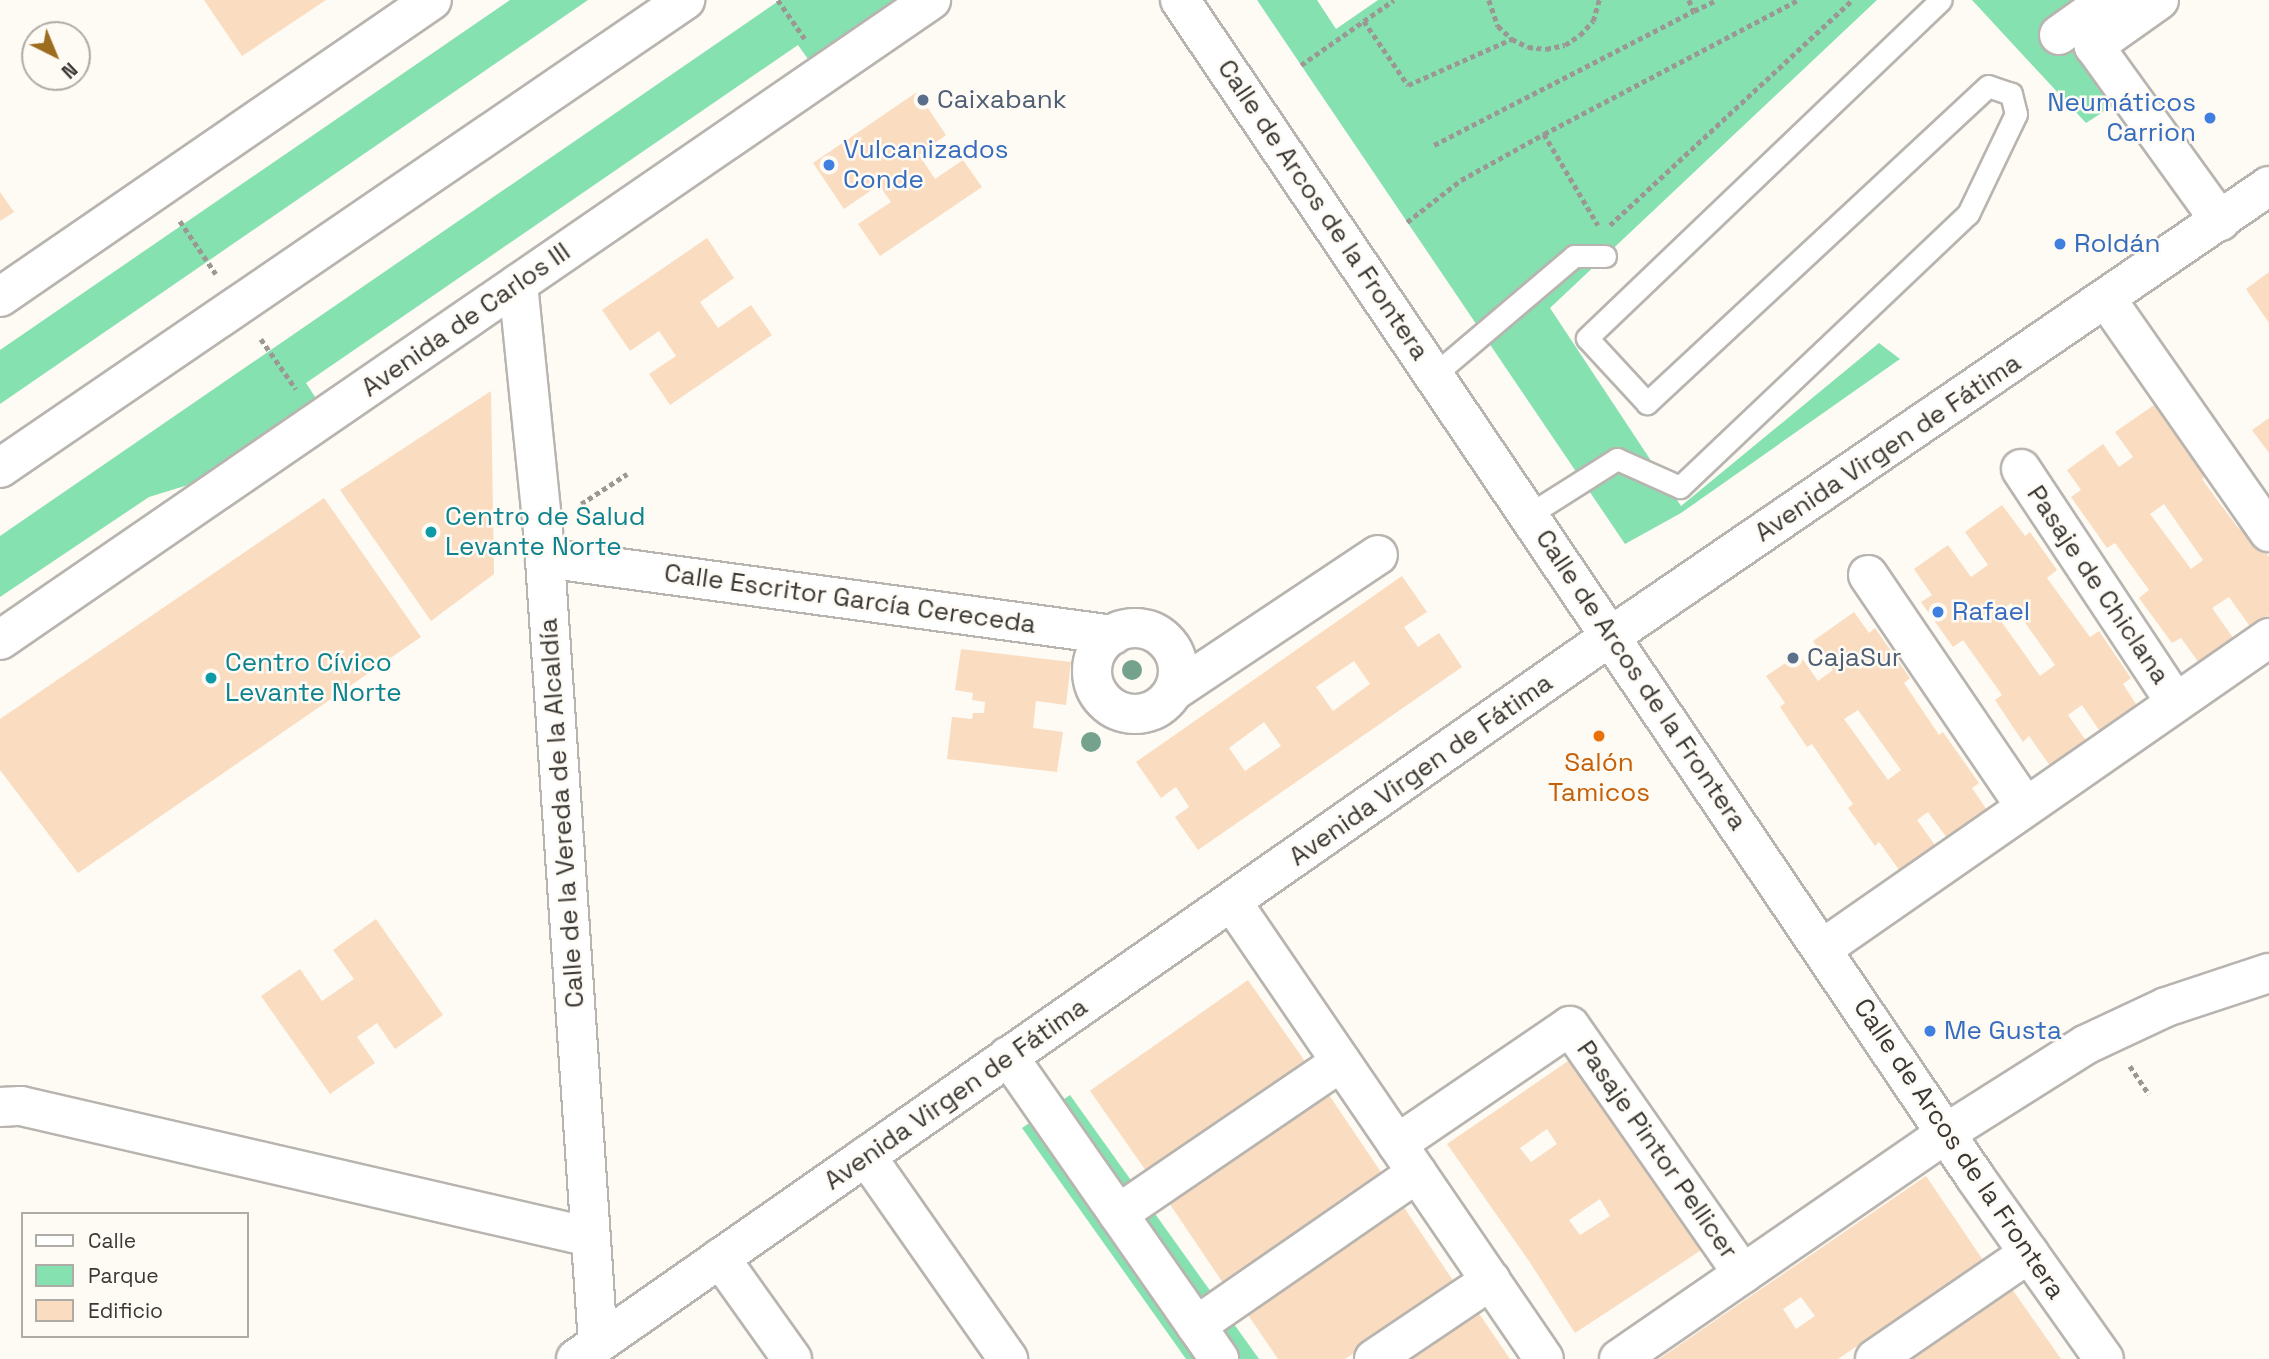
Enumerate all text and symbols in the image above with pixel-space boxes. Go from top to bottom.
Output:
north arrow [21,21,91,91]
street label: Calle de Arcos de la Frontera [1211,54,1435,366]
text: N [56,57,82,84]
place label: Caixabank [937,84,1067,116]
place label: Neumáticos Carrion [2047,87,2196,148]
marker: Caixabank [915,92,931,108]
marker: Neumáticos Carrion [2202,110,2218,126]
place label: Vulcanizados Conde [843,134,1009,196]
marker: Vulcanizados Conde [821,157,837,173]
place label: Roldán [2074,228,2160,260]
street label: Avenida de Carlos III [356,236,576,404]
marker: Roldán [2052,236,2068,252]
street label: Avenida Virgen de Fátima [1749,347,2027,549]
street label: Pasaje de Chiclana [2020,480,2176,690]
place label: Centro de Salud Levante Norte [445,501,645,562]
marker: Centro de Salud Levante Norte [423,524,439,540]
street label: Calle de Arcos de la Frontera [1529,524,1753,836]
street label: Calle Escritor García Cereceda [662,557,1038,641]
place label: Rafael [1952,596,2030,628]
marker: Rafael [1930,604,1946,620]
street label: Calle de la Vereda de la Alcaldía [533,617,591,1009]
place label: CajaSur [1807,642,1902,674]
place label: Centro Cívico Levante Norte [225,647,402,708]
marker: CajaSur [1785,650,1801,666]
street label: Avenida Virgen de Fátima [1283,667,1559,873]
marker: Centro Cívico Levante Norte [203,670,219,686]
marker: Salón Tamicos [1591,728,1607,744]
place label: Salón Tamicos [1548,747,1650,808]
street label: Avenida Virgen de Fátima [818,991,1094,1197]
street label: Calle de Arcos de la Frontera [1847,993,2071,1305]
place label: Me Gusta [1944,1015,2062,1047]
marker: Me Gusta [1922,1023,1938,1039]
street label: Pasaje Pintor Pellicer [1570,1035,1744,1265]
legend [21,1212,248,1338]
text: Calle [88,1227,136,1254]
text: Parque [88,1262,159,1289]
text: Edificio [88,1297,163,1324]

